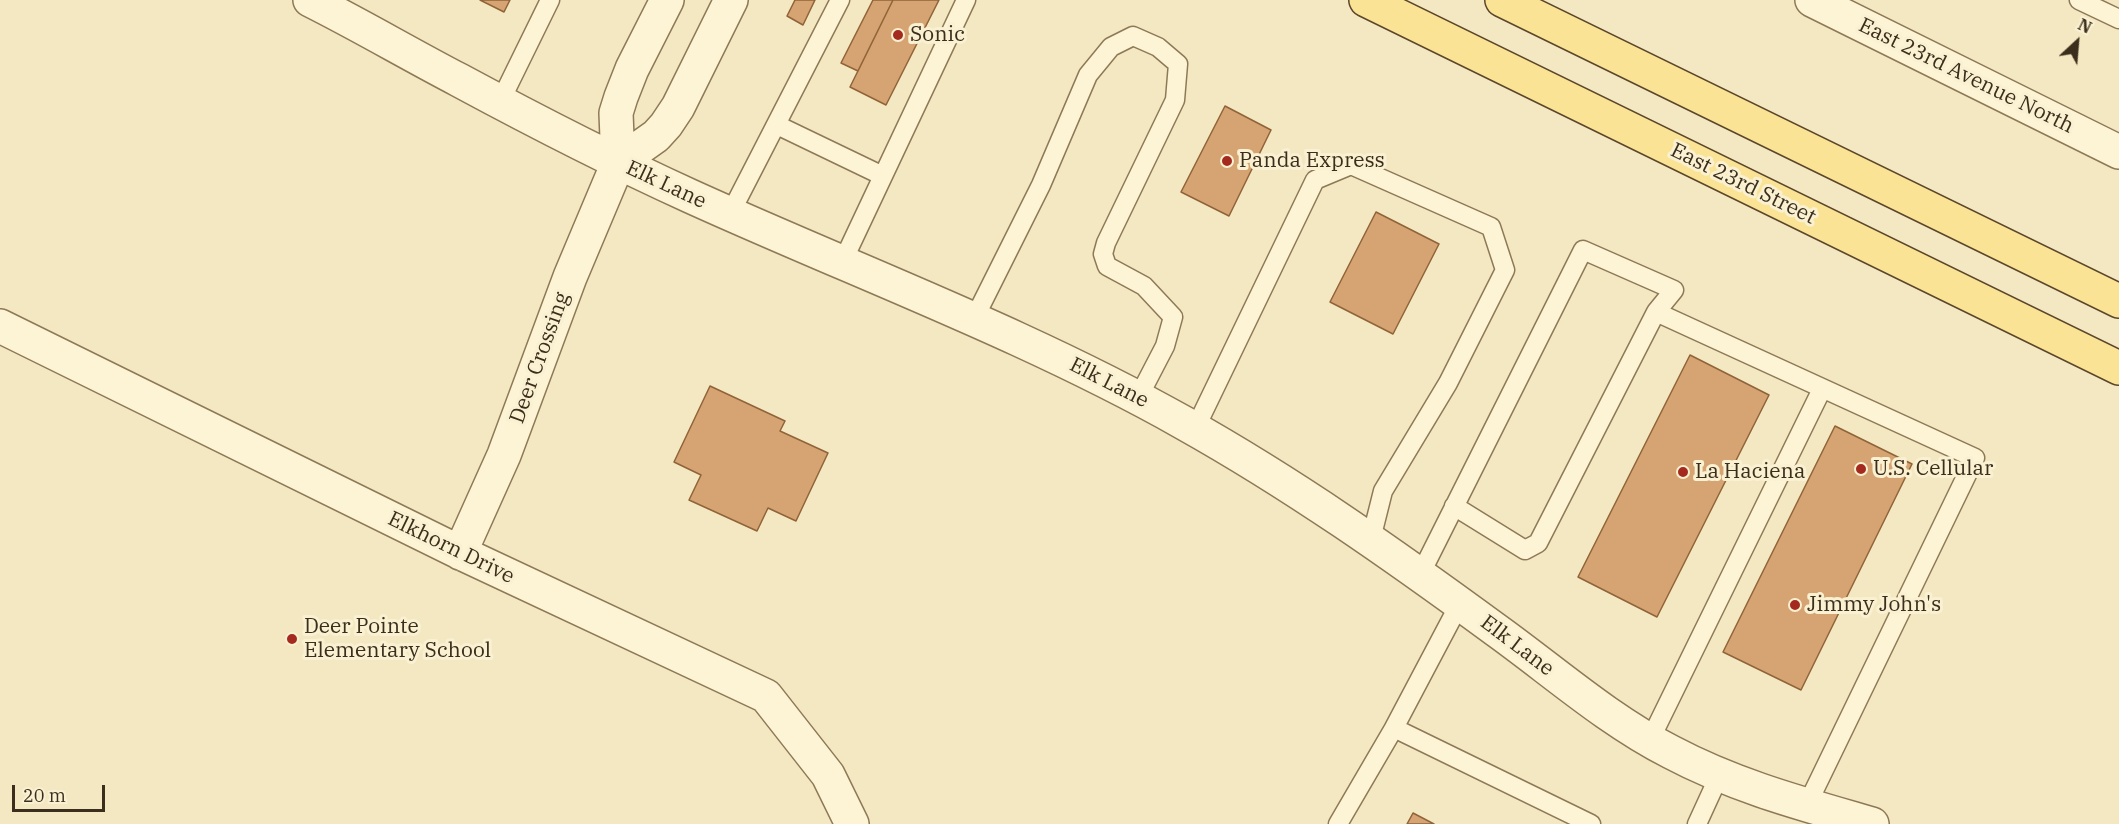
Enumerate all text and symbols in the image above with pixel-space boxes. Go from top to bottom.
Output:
north arrow [2047,12,2107,72]
street label: East 23rd Avenue North [1854,13,2078,139]
text: N [2075,14,2095,38]
place label: Sonic [910,22,965,48]
marker: Sonic [891,28,905,42]
street label: East 23rd Street [1666,138,1820,230]
place label: Panda Express [1239,148,1385,174]
marker: Panda Express [1220,154,1234,168]
street label: Elk Lane [622,156,710,214]
street label: Deer Crossing [505,289,575,427]
street label: Elk Lane [1065,352,1153,414]
place label: U.S. Cellular [1873,456,1993,482]
place label: La Haciena [1695,459,1805,485]
marker: U.S. Cellular [1854,462,1868,476]
marker: La Haciena [1676,465,1690,479]
street label: Elkhorn Drive [384,507,518,589]
place label: Jimmy John's [1807,592,1941,618]
marker: Jimmy John's [1788,598,1802,612]
street label: Elk Lane [1475,610,1559,682]
place label: Deer Pointe Elementary School [304,614,491,664]
marker: Deer Pointe Elementary School [285,632,299,646]
scale bar [15,773,108,811]
text: 20 m [23,784,66,807]

